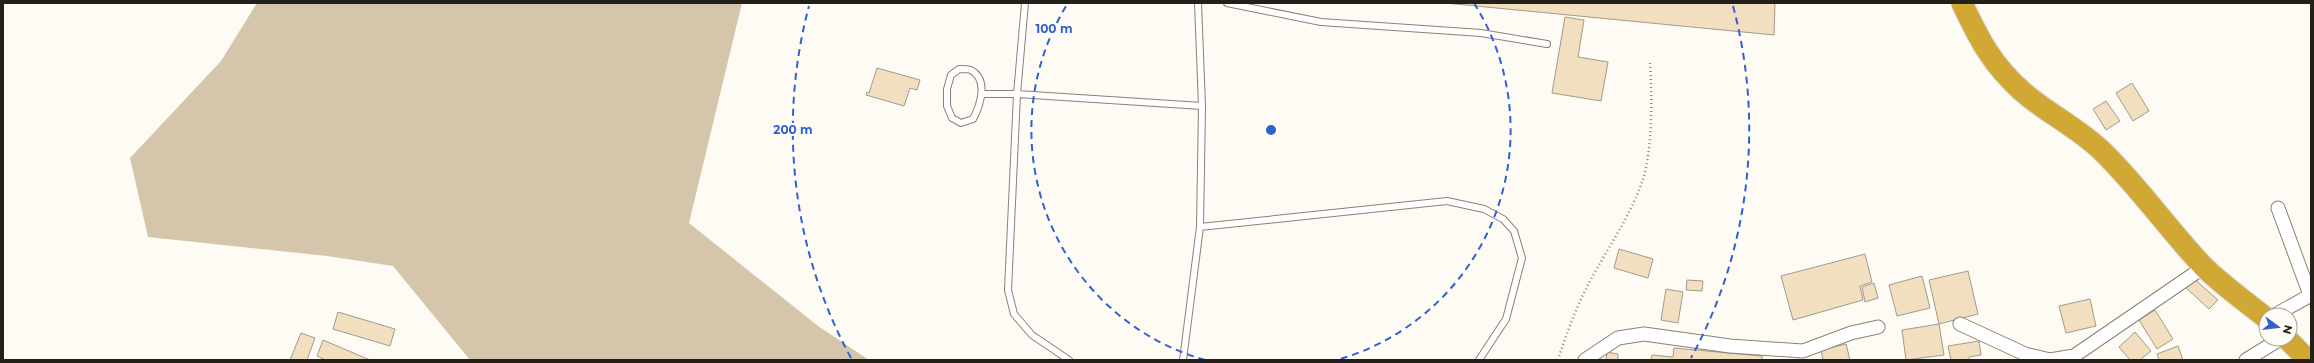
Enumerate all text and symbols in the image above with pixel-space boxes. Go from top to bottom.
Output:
text: 100 m [1036,21,1072,36]
text: 200 m [773,122,813,137]
centre of rings [1264,123,1278,137]
north arrow [2258,307,2298,347]
text: N [2280,323,2296,336]

